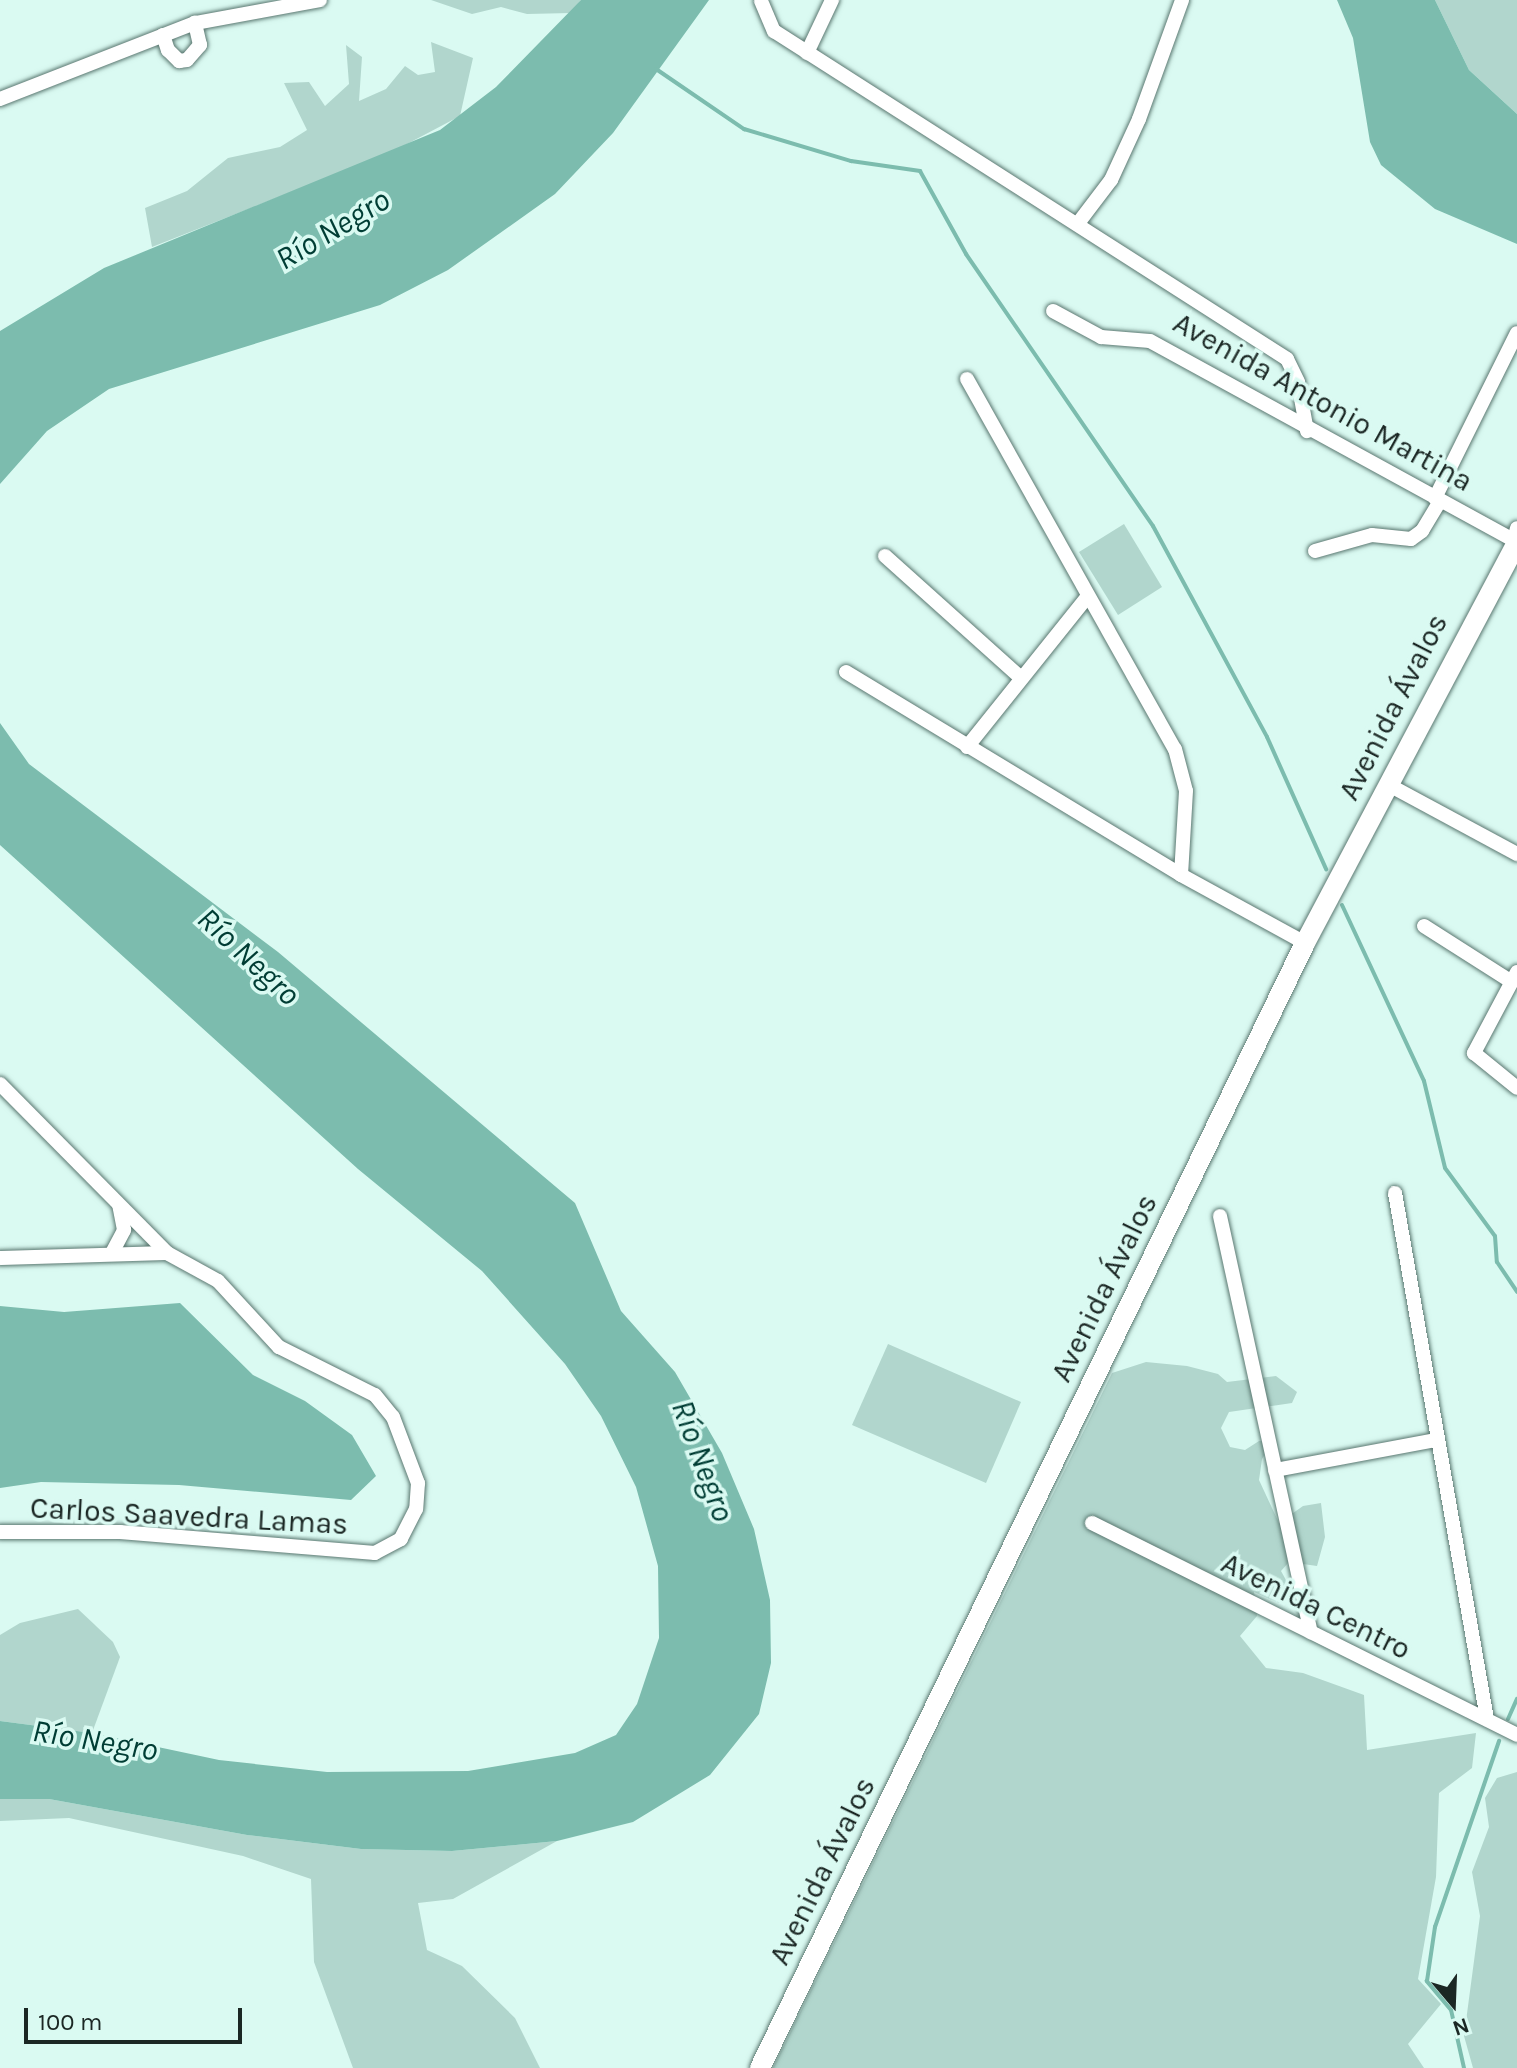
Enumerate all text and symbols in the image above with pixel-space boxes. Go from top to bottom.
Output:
water label: Río Negro [269,181,397,279]
street label: Avenida Antonio Martina [1167,305,1479,499]
street label: Avenida Ávalos [1331,608,1455,806]
water label: Río Negro [189,900,307,1014]
street label: Avenida Ávalos [1043,1188,1165,1388]
water label: Río Negro [662,1395,742,1527]
street label: Carlos Saavedra Lamas [29,1490,349,1542]
street label: Avenida Centro [1216,1545,1416,1667]
water label: Río Negro [30,1712,160,1770]
street label: Avenida Ávalos [761,1771,883,1971]
north arrow [1413,1964,1493,2044]
scale bar [28,1992,246,2042]
text: 100 m [38,2008,103,2036]
text: N [1449,2012,1473,2042]

